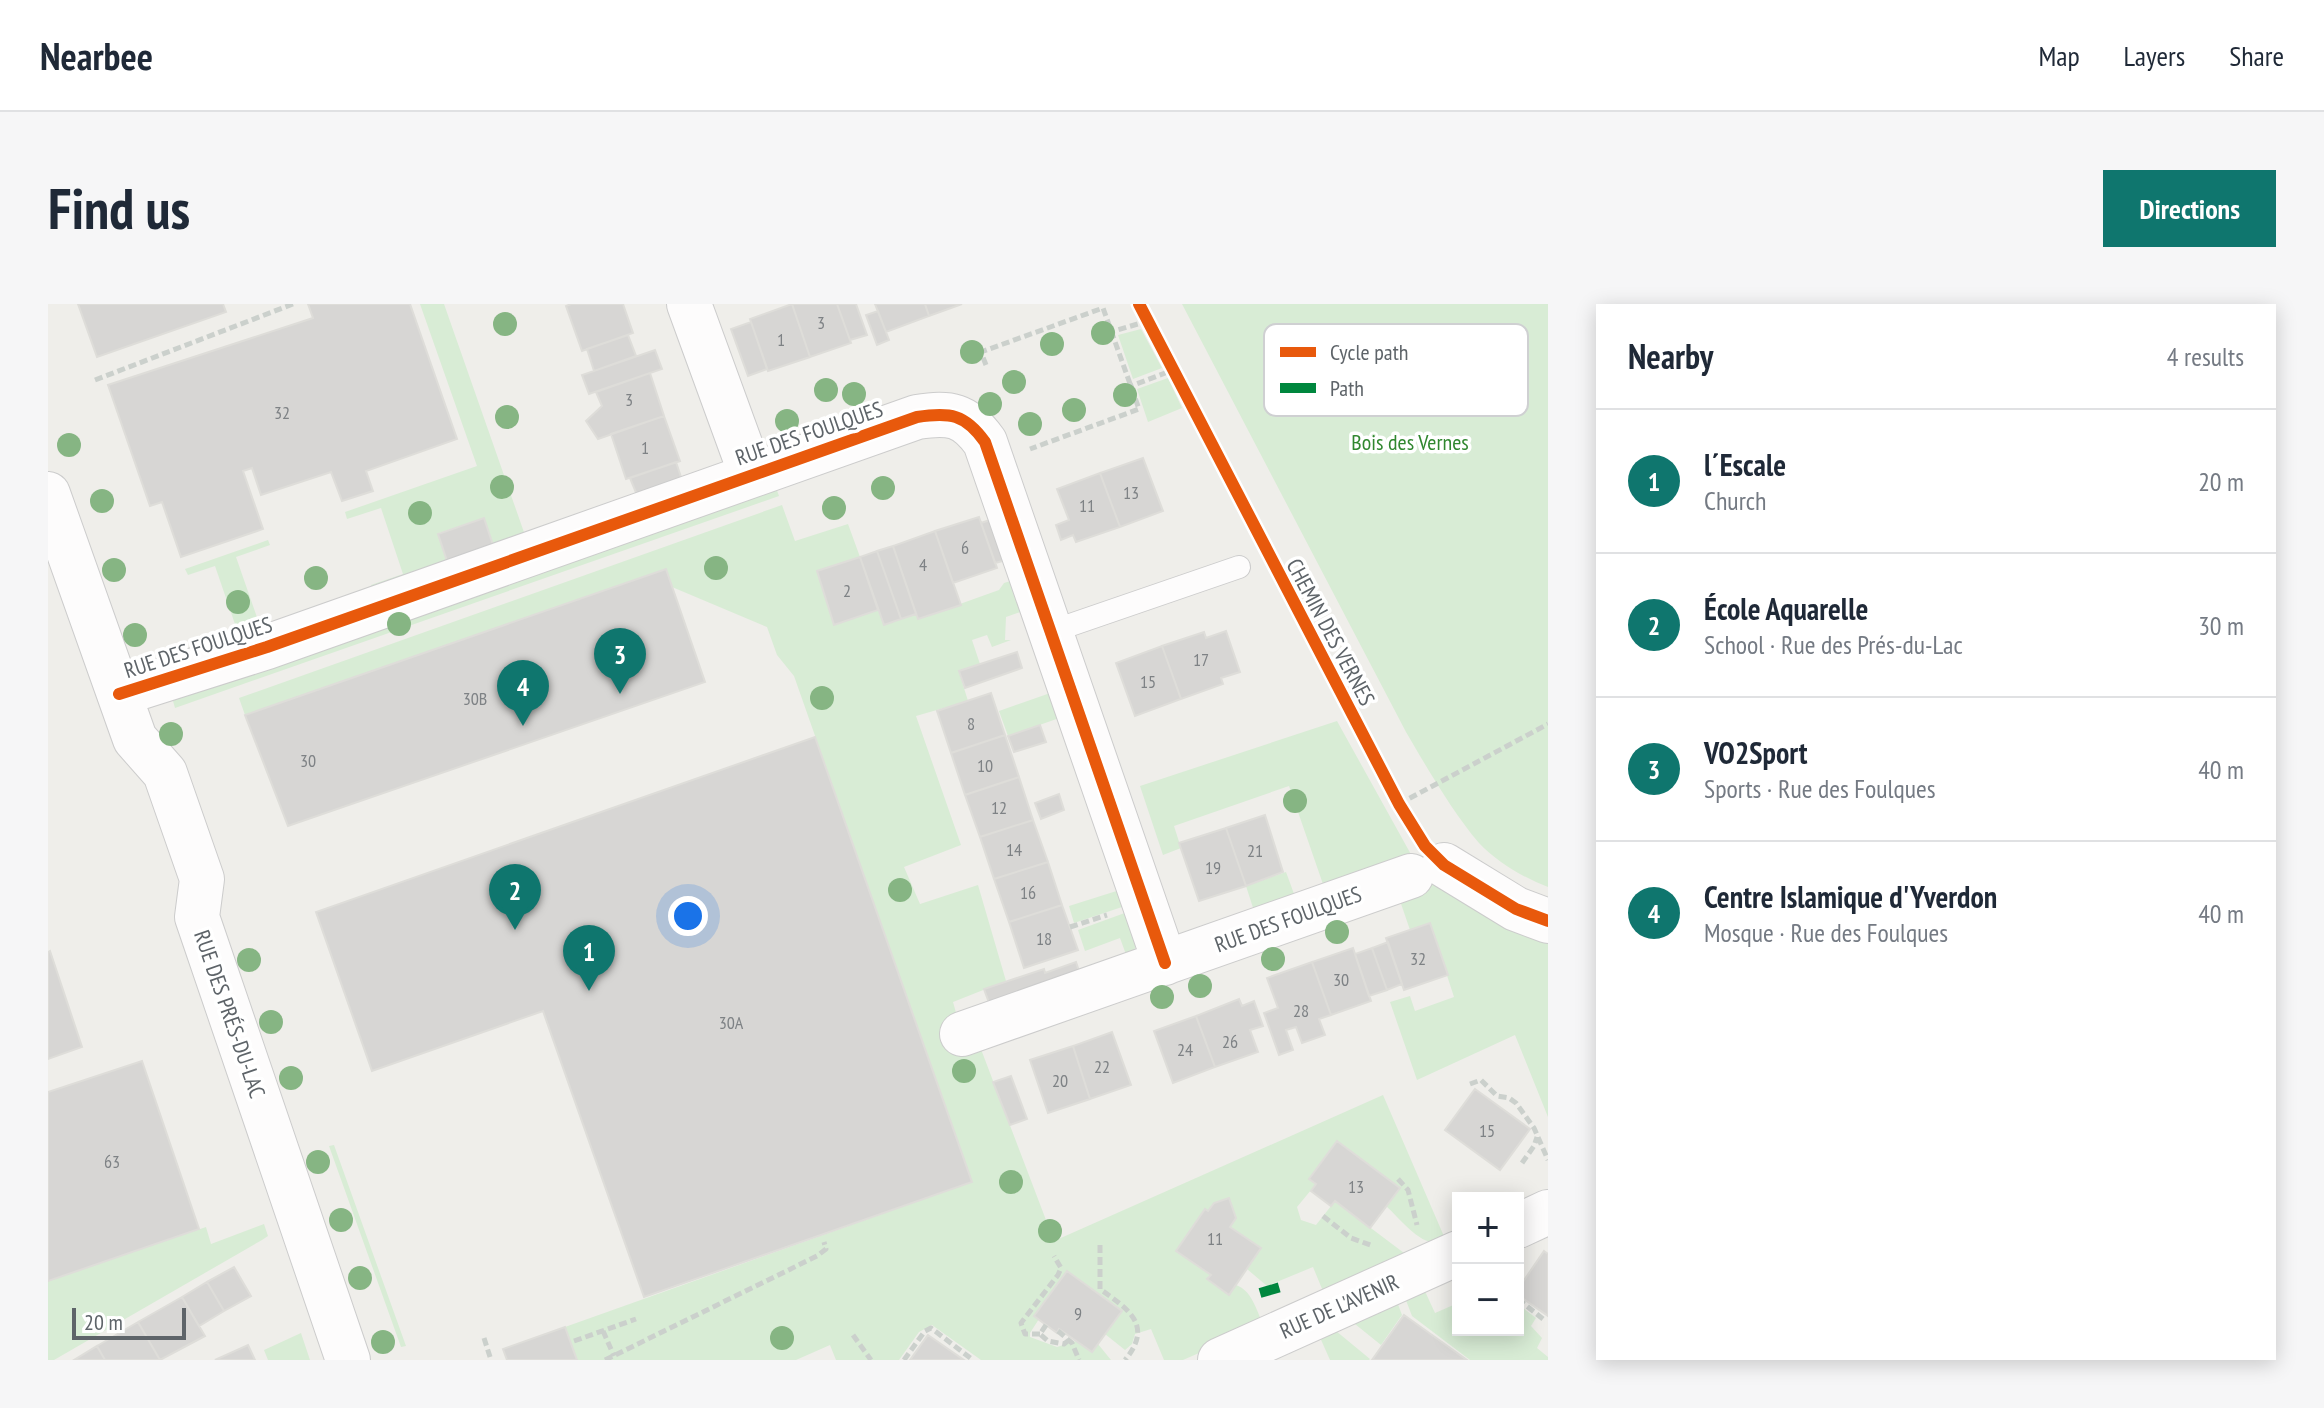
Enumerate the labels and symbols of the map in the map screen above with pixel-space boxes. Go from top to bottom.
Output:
house number: 3 [817,311,825,334]
legend [1264,324,1528,416]
house number: 1 [777,328,785,351]
text: Cycle path [1330,338,1408,366]
text: Path [1330,374,1364,402]
house number: 3 [625,388,633,411]
street label: RUE DES FOULQUES [732,395,886,471]
house number: 32 [274,401,290,424]
park label: Bois des Vernes [1351,428,1469,456]
house number: 1 [641,436,649,459]
house number: 13 [1123,481,1139,504]
house number: 11 [1079,494,1095,517]
house number: 6 [961,536,969,559]
house number: 4 [919,553,927,576]
street label: CHEMIN DES VERNES [1281,554,1381,710]
house number: 2 [843,579,851,602]
street label: RUE DES FOULQUES [120,610,276,684]
pin: 3 [594,628,646,694]
house number: 17 [1193,648,1209,671]
pin: 4 [497,660,549,726]
house number: 15 [1140,670,1156,693]
house number: 30B [463,687,487,710]
house number: 8 [967,712,975,735]
house number: 30 [300,749,316,772]
house number: 10 [977,754,993,777]
house number: 12 [991,796,1007,819]
house number: 14 [1006,838,1022,861]
house number: 21 [1247,839,1263,862]
house number: 19 [1205,856,1221,879]
pin: 2 [489,864,541,930]
street label: RUE DES FOULQUES [1211,879,1365,959]
house number: 16 [1020,881,1036,904]
your location [668,896,708,936]
pin: 1 [563,925,615,991]
street label: RUE DES PRÉS-DU-LAC [188,926,272,1102]
house number: 18 [1036,927,1052,950]
house number: 32 [1410,947,1426,970]
house number: 30 [1333,968,1349,991]
house number: 28 [1293,999,1309,1022]
house number: 30A [719,1011,744,1034]
house number: 26 [1222,1030,1238,1053]
house number: 24 [1177,1038,1193,1061]
house number: 22 [1094,1055,1110,1078]
house number: 20 [1052,1069,1068,1092]
house number: 15 [1479,1119,1495,1142]
house number: 63 [104,1150,120,1173]
house number: 13 [1348,1175,1364,1198]
house number: 11 [1207,1227,1223,1250]
street label: RUE DE L'AVENIR [1275,1267,1403,1345]
house number: 9 [1074,1302,1082,1325]
scale bar [72,1304,186,1340]

